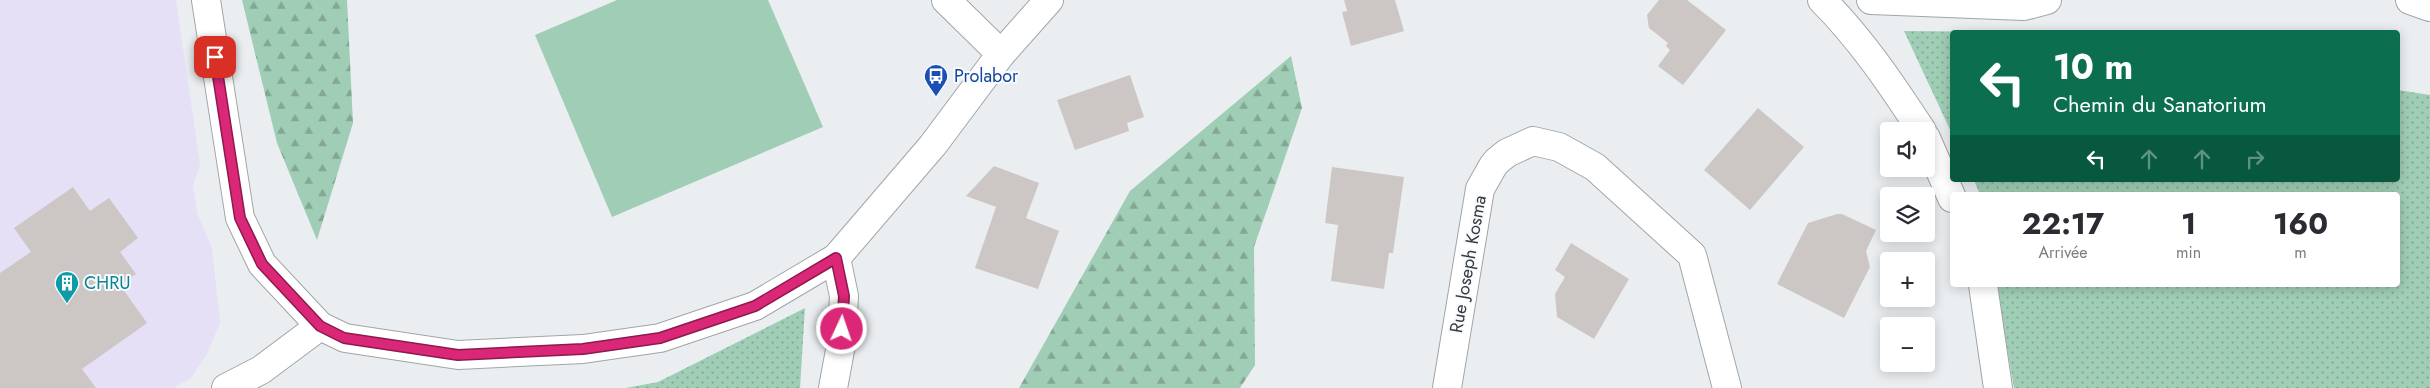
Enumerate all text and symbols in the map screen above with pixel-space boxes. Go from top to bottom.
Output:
pin [194,36,236,78]
text: 10 m [2053,42,2133,92]
icon: arrive [201,43,229,71]
icon: left [1970,50,2035,115]
bus stop icon: Prolabor [923,63,949,97]
place label: Prolabor [954,63,1019,89]
text: Chemin du Sanatorium [2053,88,2267,120]
map controls [1880,122,1935,372]
button: sound [1880,122,1935,177]
icon: left [2082,145,2110,173]
icon: ahead [2135,145,2163,173]
icon: ahead [2188,145,2216,173]
icon: right [2241,145,2269,173]
button: layers [1880,187,1935,242]
street label: Rue Joseph Kosma [1443,193,1493,335]
text: 22:17 [2022,202,2104,245]
text: 1 [2181,202,2196,245]
text: 160 [2273,202,2328,245]
text: Arrivée [2039,241,2088,264]
text: min [2176,241,2201,264]
text: m [2294,241,2307,264]
button: + [1880,252,1935,307]
building icon: CHRU [54,270,80,304]
place label: CHRU [84,270,131,296]
position arrow [815,302,867,354]
button: − [1880,317,1935,372]

